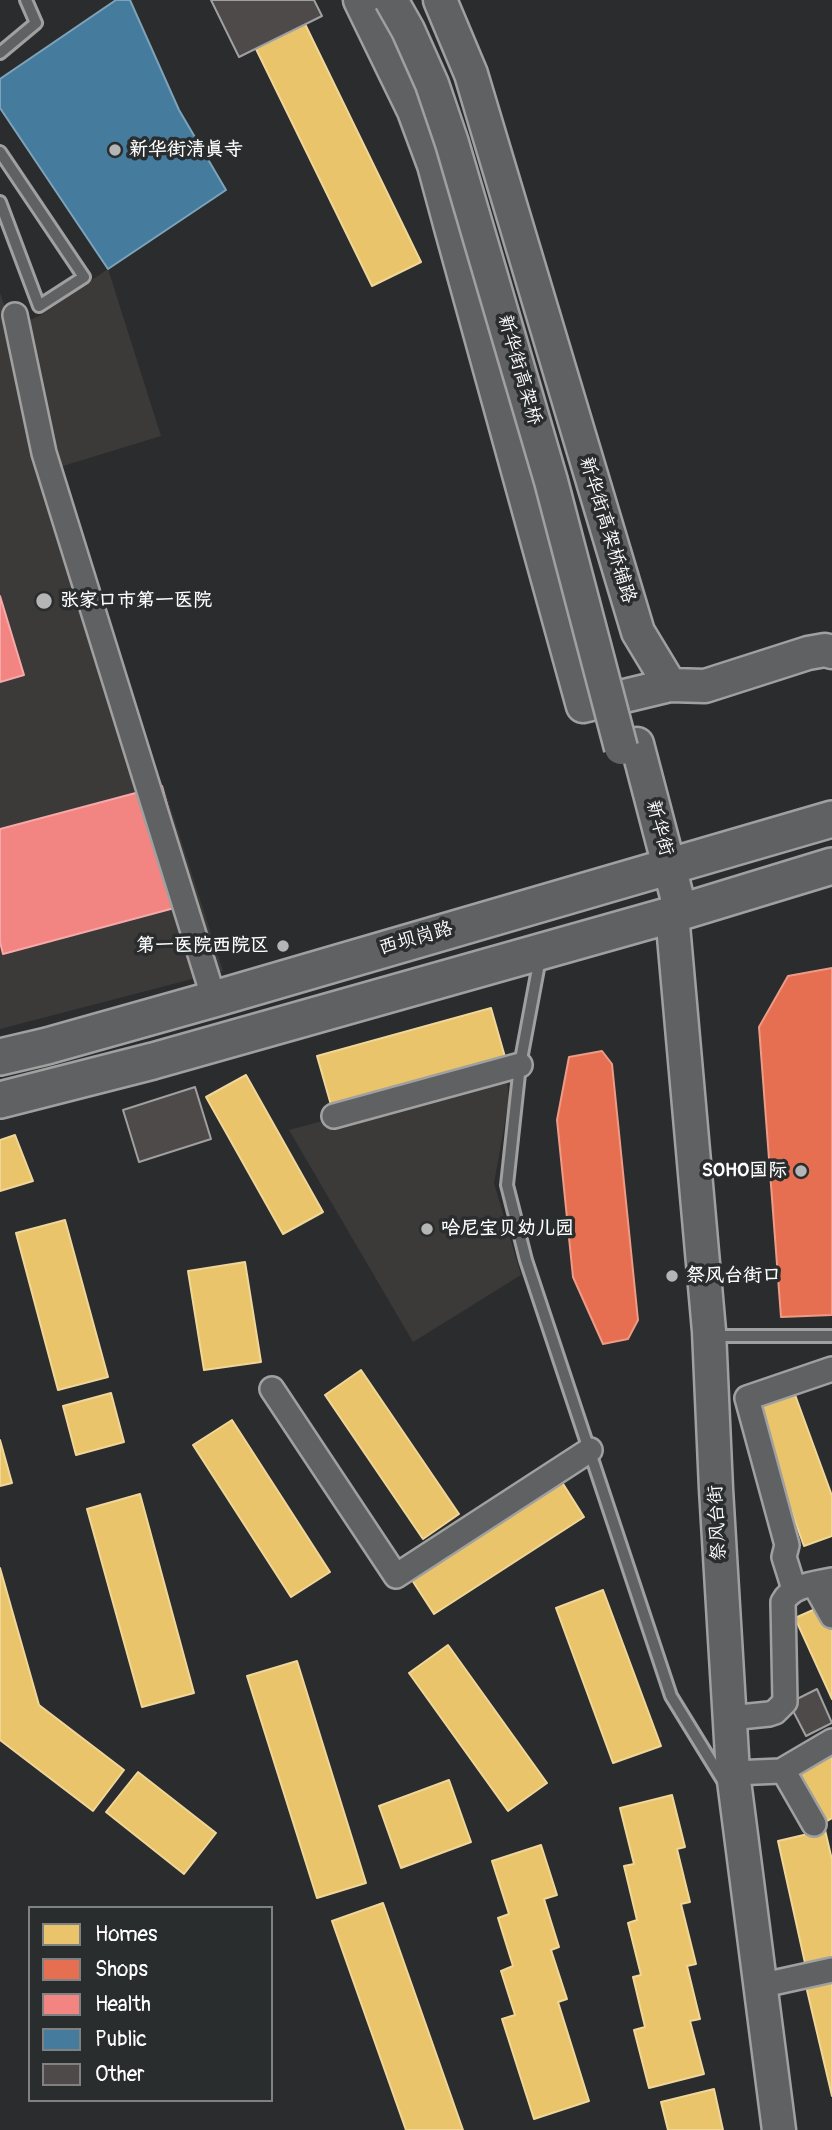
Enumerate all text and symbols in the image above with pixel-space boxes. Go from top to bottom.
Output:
place label: 新华街清真寺 [129,139,243,161]
marker: 新华街清真寺 [107,142,123,158]
street label: 新华街高架桥 [492,312,546,428]
street label: 新华街高架桥辅路 [574,454,640,606]
place label: 张家口市第一医院 [60,590,212,612]
marker: 张家口市第一医院 [34,591,54,611]
street label: 新华街 [641,798,677,858]
street label: 西坝岗路 [376,918,456,960]
place label: 第一医院西院区 [136,935,269,957]
marker: 第一医院西院区 [275,938,291,954]
place label: SOHO国际 [702,1160,787,1182]
marker: SOHO国际 [793,1163,809,1179]
place label: 哈尼宝贝幼儿园 [441,1218,574,1240]
marker: 哈尼宝贝幼儿园 [419,1221,435,1237]
place label: 祭风台街口 [686,1265,781,1287]
marker: 祭风台街口 [664,1268,680,1284]
street label: 祭风台街 [705,1484,731,1562]
legend [28,1906,273,2102]
text: Homes [95,1921,157,1948]
text: Shops [95,1956,148,1983]
text: Health [95,1991,151,2018]
text: Public [95,2026,147,2053]
text: Other [95,2061,145,2088]

